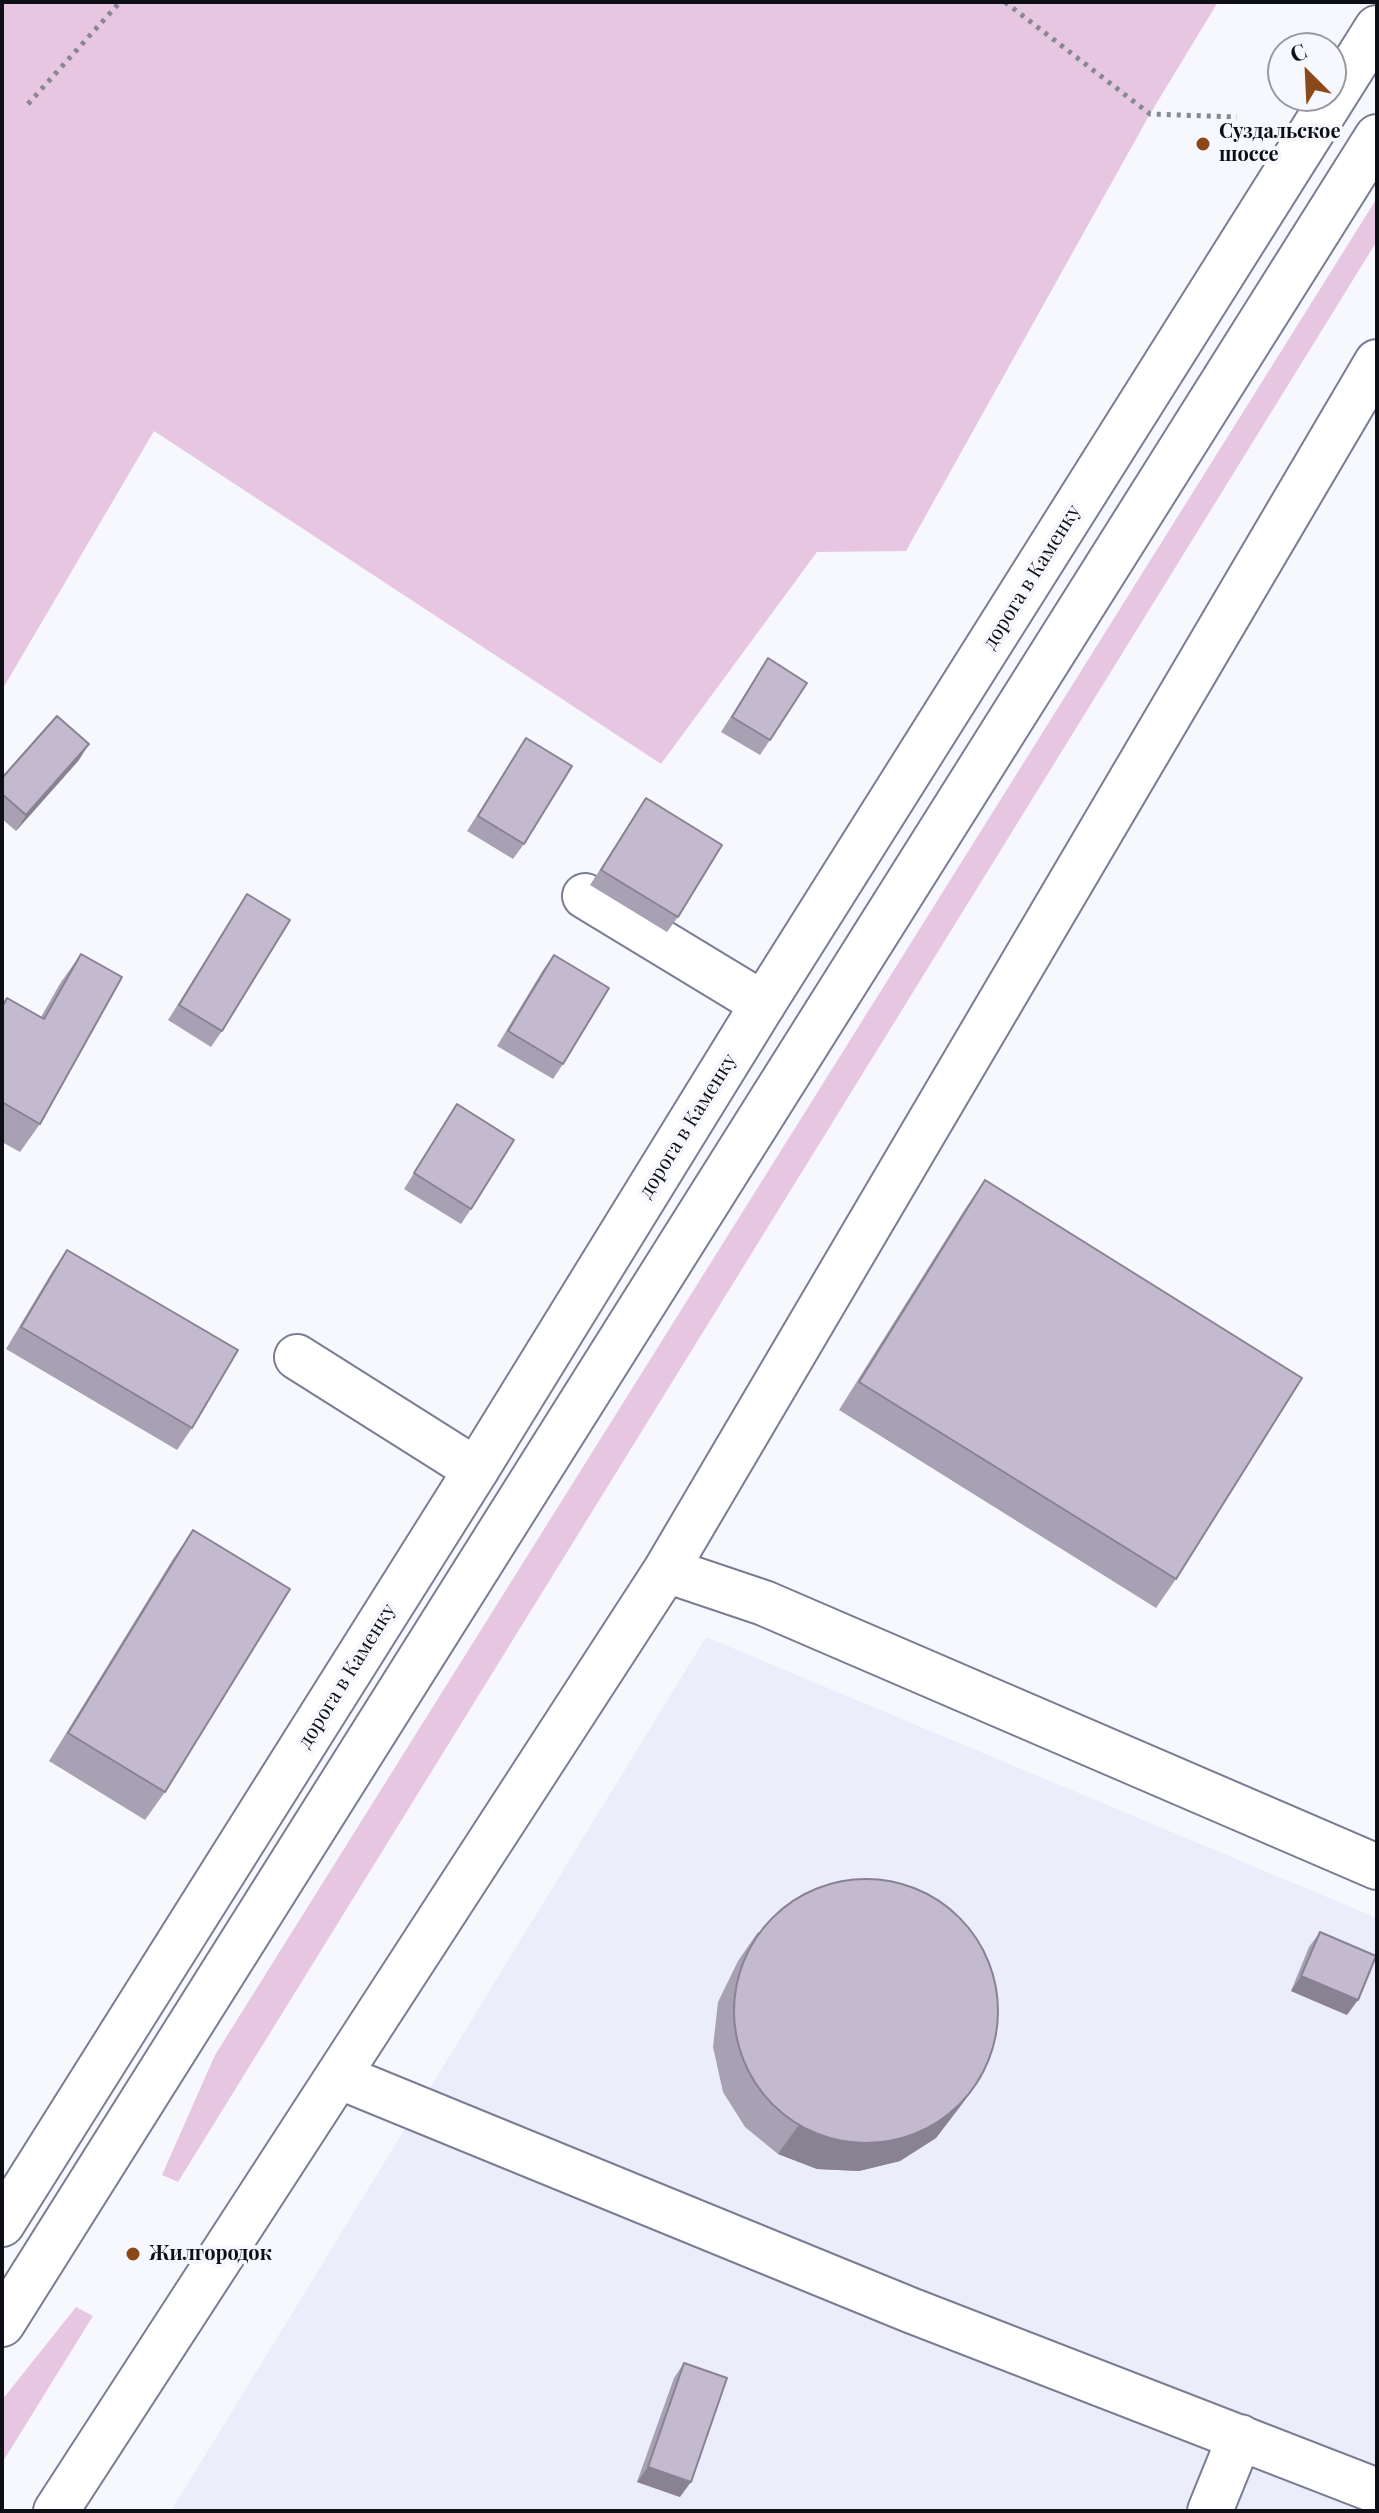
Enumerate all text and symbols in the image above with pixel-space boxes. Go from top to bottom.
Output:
north arrow [1267,32,1347,112]
text: С [1285,35,1311,69]
place label: Суздальское шоссе [1219,120,1340,167]
marker: Суздальское шоссе [1194,135,1212,153]
street label: дорога в Каменку [978,500,1086,654]
street label: дорога в Каменку [634,1049,742,1203]
street label: дорога в Каменку [293,1599,401,1753]
place label: Жилгородок [149,2242,272,2266]
marker: Жилгородок [124,2245,142,2263]

